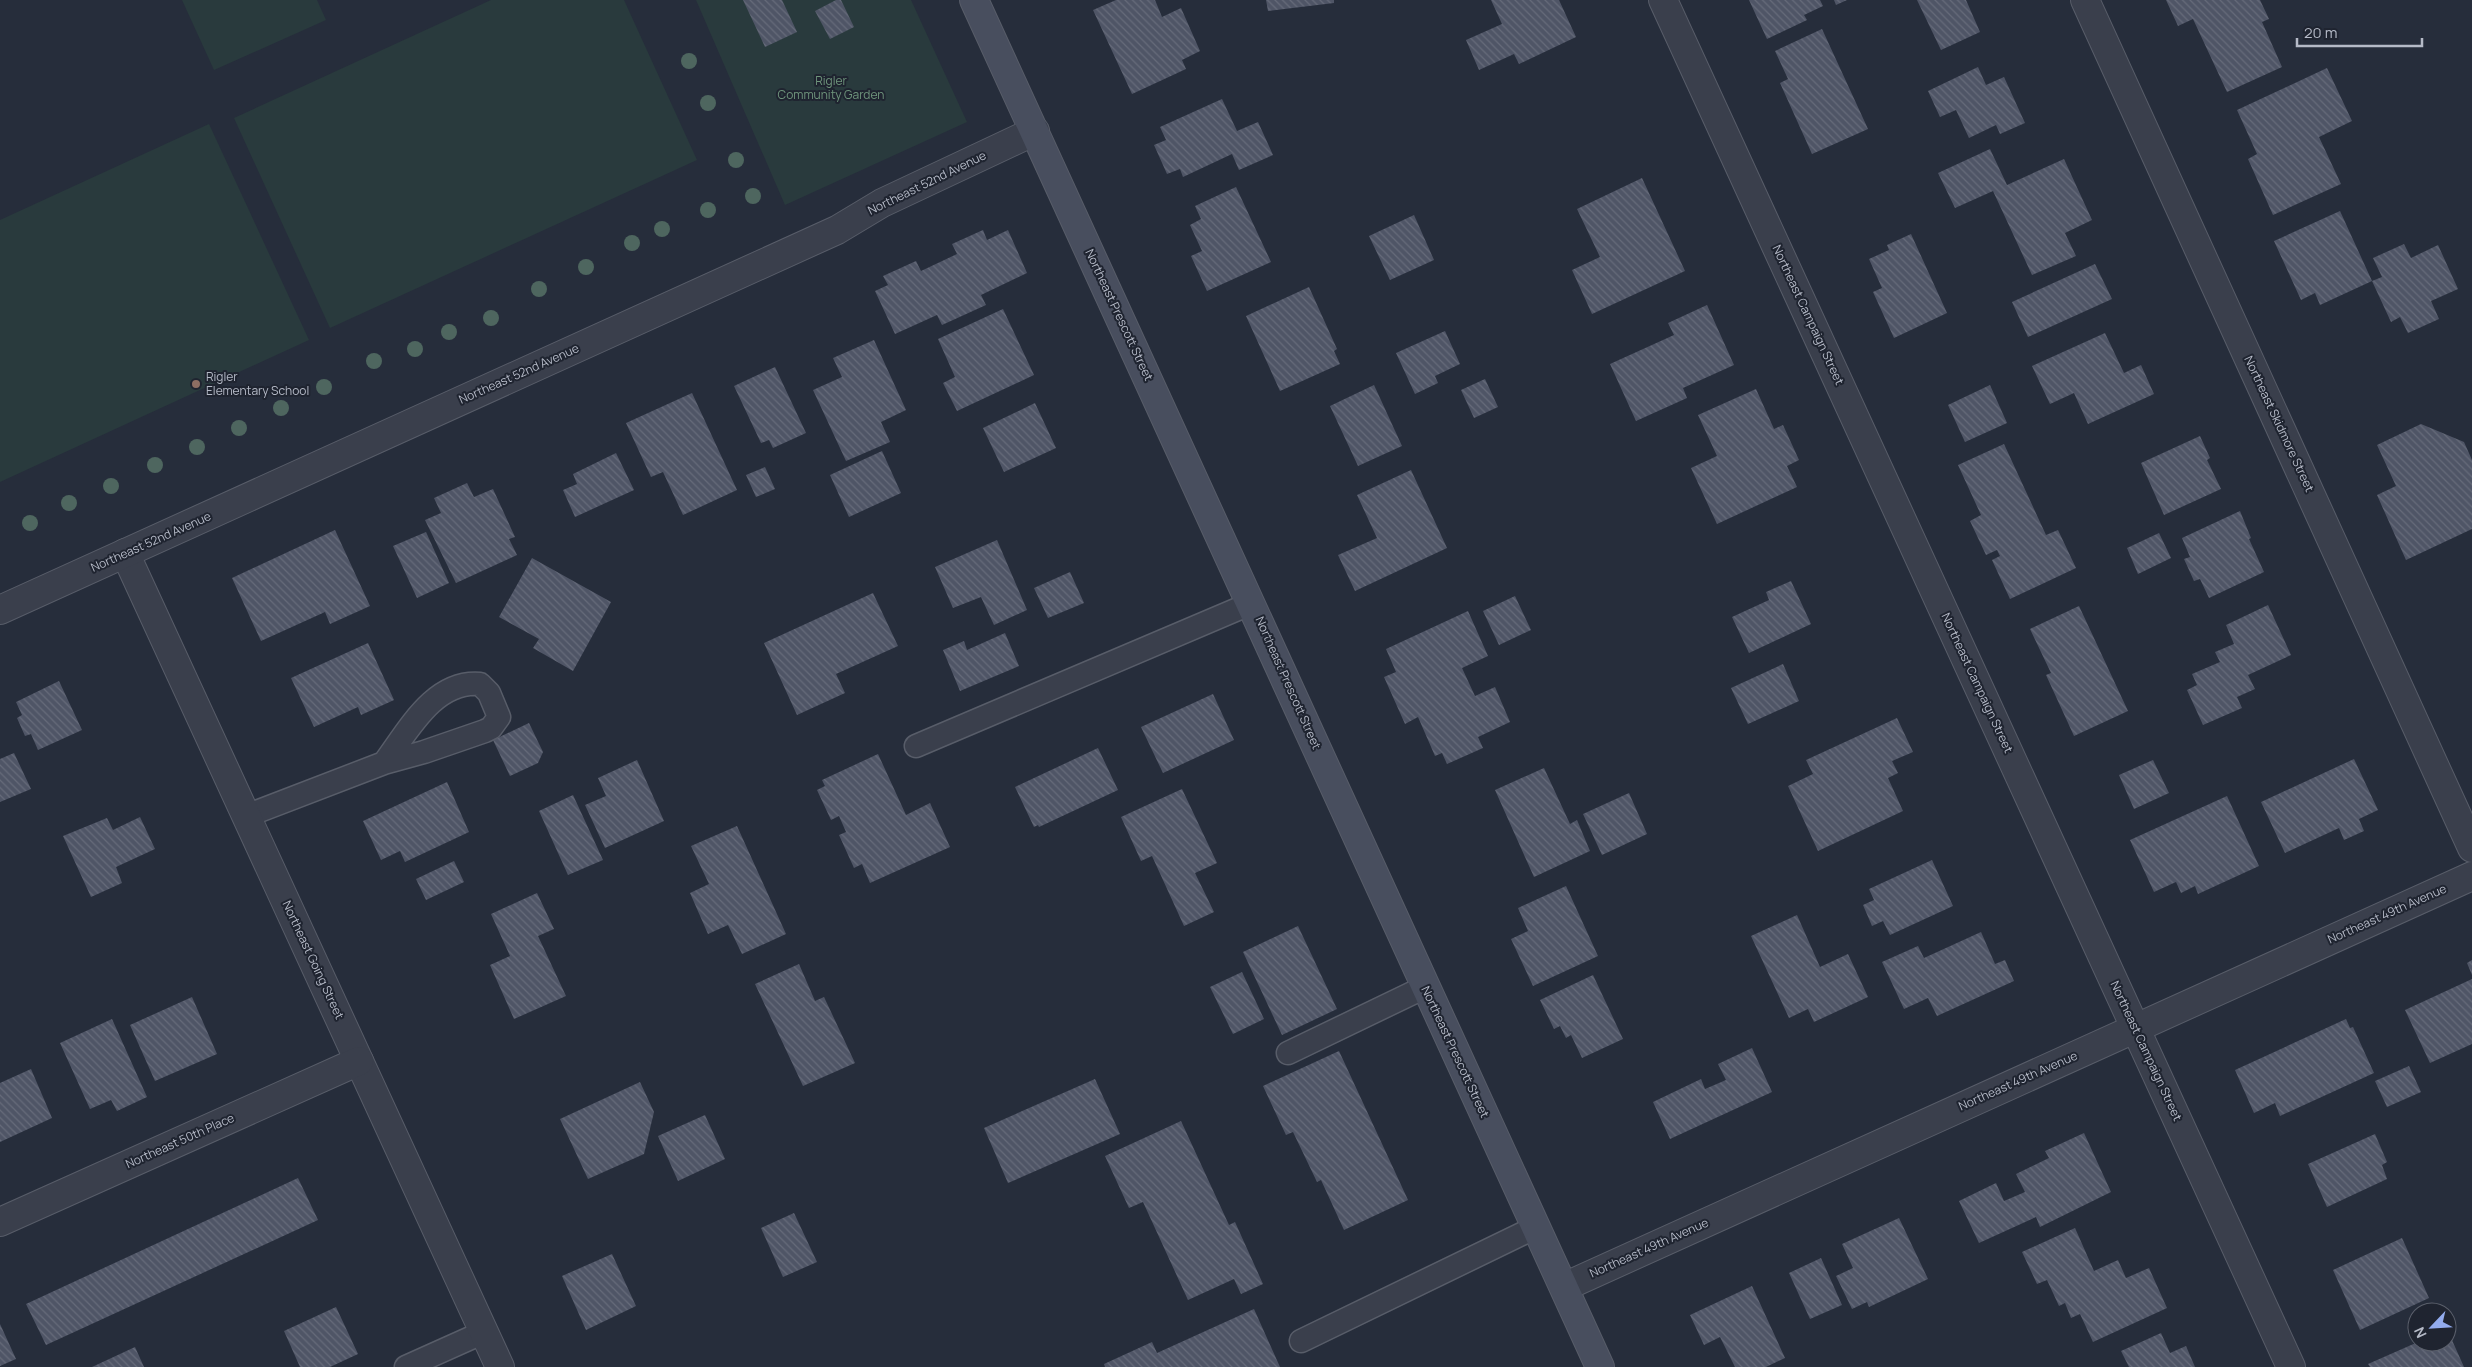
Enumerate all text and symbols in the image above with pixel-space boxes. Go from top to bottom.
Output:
scale bar [2297,15,2422,47]
text: 20 m [2304,22,2337,43]
park label: Rigler Community Garden [778,72,884,103]
street label: Northeast 52nd Avenue [865,146,989,219]
street label: Northeast Campaign Street [1769,242,1848,388]
street label: Northeast Prescott Street [1081,246,1158,384]
street label: Northeast 52nd Avenue [456,339,582,408]
street label: Northeast Skidmore Street [2240,353,2319,495]
place label: Rigler Elementary School [206,368,309,399]
marker: Rigler Elementary School [190,378,202,390]
street label: Northeast 52nd Avenue [88,507,214,576]
street label: Northeast Campaign Street [1938,610,2017,756]
street label: Northeast Prescott Street [1252,614,1325,752]
street label: Northeast 49th Avenue [2325,880,2449,947]
street label: Northeast Going Street [279,898,348,1022]
street label: Northeast Campaign Street [2107,978,2186,1124]
street label: Northeast Prescott Street [1417,983,1494,1121]
street label: Northeast 49th Avenue [1956,1047,2080,1114]
street label: Northeast 50th Place [123,1109,237,1172]
street label: Northeast 49th Avenue [1587,1214,1711,1281]
north arrow [2407,1302,2457,1352]
text: N [2409,1324,2431,1341]

